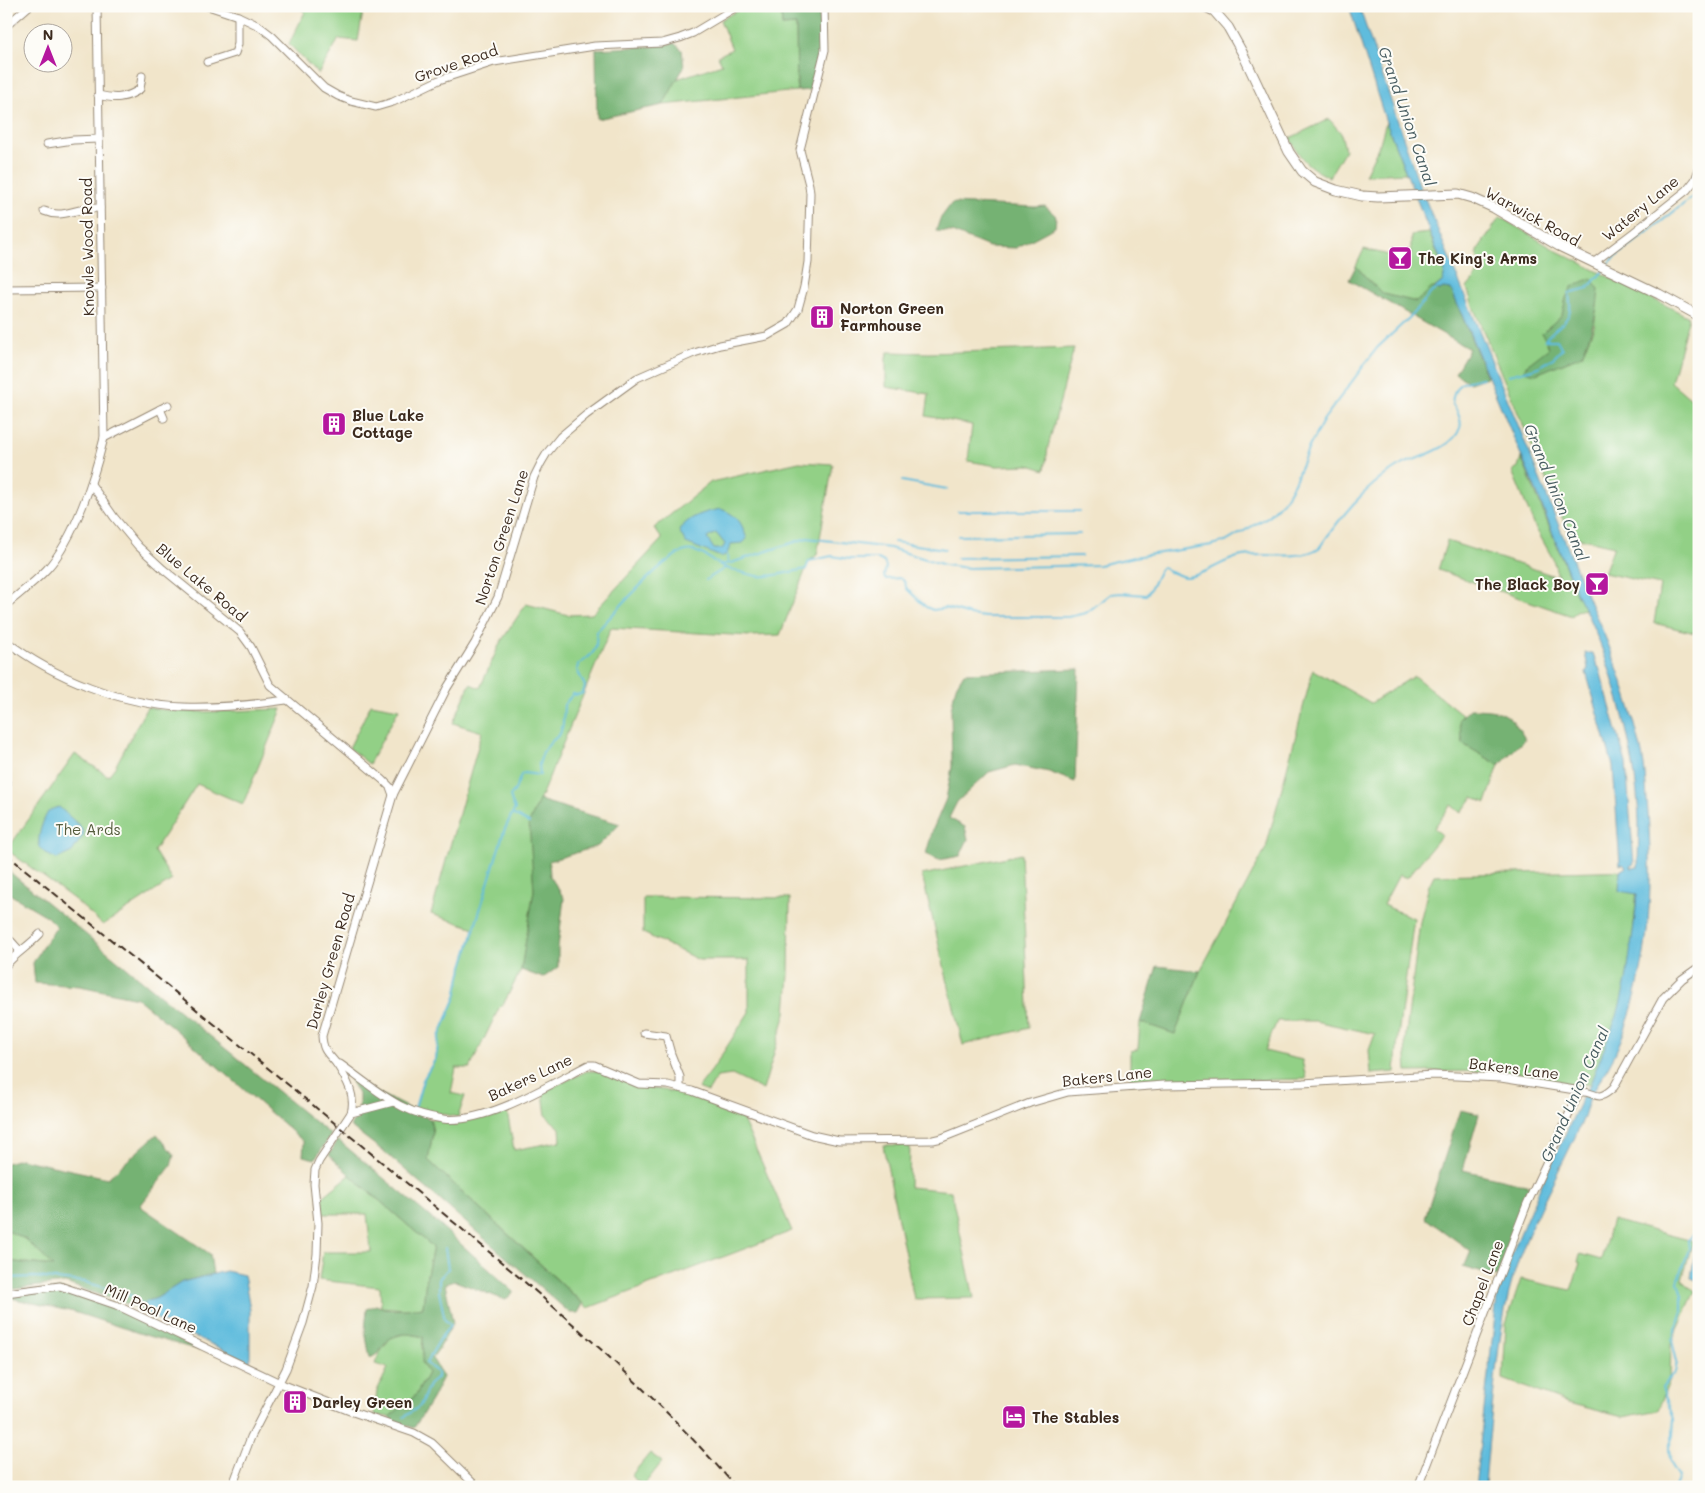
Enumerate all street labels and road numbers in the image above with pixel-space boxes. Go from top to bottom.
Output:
street label: Grove Road [412,39,500,87]
street label: Watery Lane [1597,171,1683,245]
street label: Knowle Wood Road [76,178,98,316]
street label: Warwick Road [1482,182,1584,250]
street label: Norton Green Lane [470,467,532,607]
street label: Blue Lake Road [153,538,251,626]
street label: Darley Green Road [301,891,359,1031]
street label: Bakers Lane [485,1049,575,1105]
street label: Bakers Lane [1468,1053,1560,1083]
street label: Bakers Lane [1061,1061,1153,1091]
street label: Chapel Lane [1456,1237,1508,1329]
street label: Mill Pool Lane [102,1279,200,1337]

